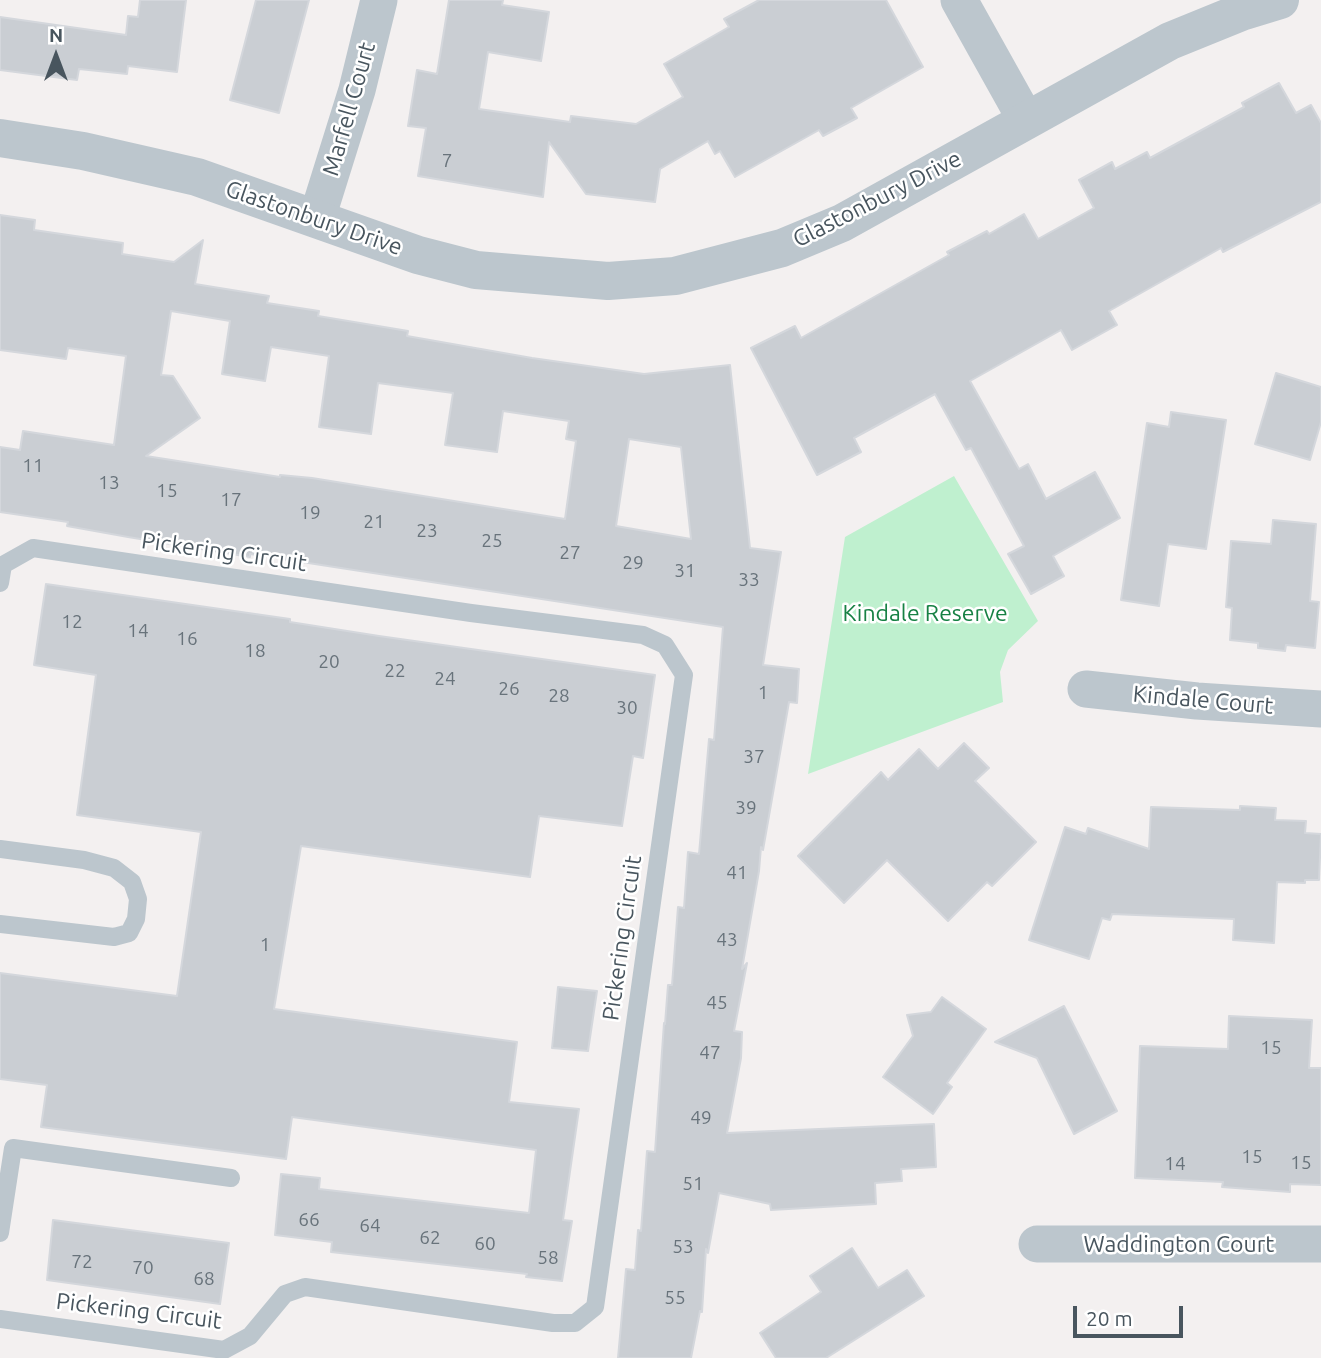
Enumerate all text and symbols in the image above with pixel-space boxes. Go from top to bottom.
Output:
north arrow [21,21,91,91]
text: N [49,24,63,46]
street label: Marfell Court [317,39,381,179]
street label: Glastonbury Drive [788,145,966,253]
house number: 7 [442,150,452,172]
street label: Glastonbury Drive [222,175,406,261]
house number: 11 [22,455,44,477]
house number: 13 [98,472,120,494]
house number: 15 [156,480,178,502]
house number: 17 [220,489,242,511]
house number: 19 [299,502,321,524]
house number: 21 [363,511,385,533]
house number: 23 [416,520,438,542]
street label: Pickering Circuit [140,527,308,577]
house number: 25 [481,530,503,552]
house number: 27 [559,542,581,564]
house number: 29 [622,552,644,574]
house number: 31 [674,560,696,582]
house number: 33 [738,569,760,591]
park label: Kindale Reserve [842,599,1008,627]
house number: 12 [61,611,83,633]
house number: 14 [127,620,149,642]
house number: 16 [176,628,198,650]
house number: 18 [244,640,266,662]
house number: 20 [318,651,340,673]
house number: 22 [384,660,406,682]
house number: 24 [434,668,456,690]
house number: 26 [498,678,520,700]
street label: Kindale Court [1132,680,1274,720]
house number: 1 [758,682,768,704]
house number: 28 [548,685,570,707]
house number: 30 [616,697,638,719]
house number: 37 [743,746,765,768]
house number: 39 [735,797,757,819]
street label: Pickering Circuit [597,854,647,1022]
house number: 41 [726,862,748,884]
house number: 43 [716,929,738,951]
house number: 1 [260,934,270,956]
house number: 45 [706,992,728,1014]
house number: 15 [1260,1037,1282,1059]
house number: 47 [699,1042,721,1064]
house number: 49 [690,1107,712,1129]
house number: 15 [1241,1146,1263,1168]
house number: 15 [1290,1152,1312,1174]
house number: 14 [1164,1153,1186,1175]
house number: 51 [682,1173,704,1195]
house number: 66 [298,1209,320,1231]
house number: 64 [359,1215,381,1237]
house number: 62 [419,1227,441,1249]
street label: Waddington Court [1084,1230,1274,1258]
house number: 60 [474,1233,496,1255]
house number: 53 [672,1236,694,1258]
house number: 58 [537,1247,559,1269]
house number: 72 [71,1251,93,1273]
house number: 70 [132,1257,154,1279]
house number: 68 [193,1268,215,1290]
street label: Pickering Circuit [55,1287,223,1335]
house number: 55 [664,1287,686,1309]
scale bar [1076,1292,1186,1336]
text: 20 m [1086,1306,1133,1330]

